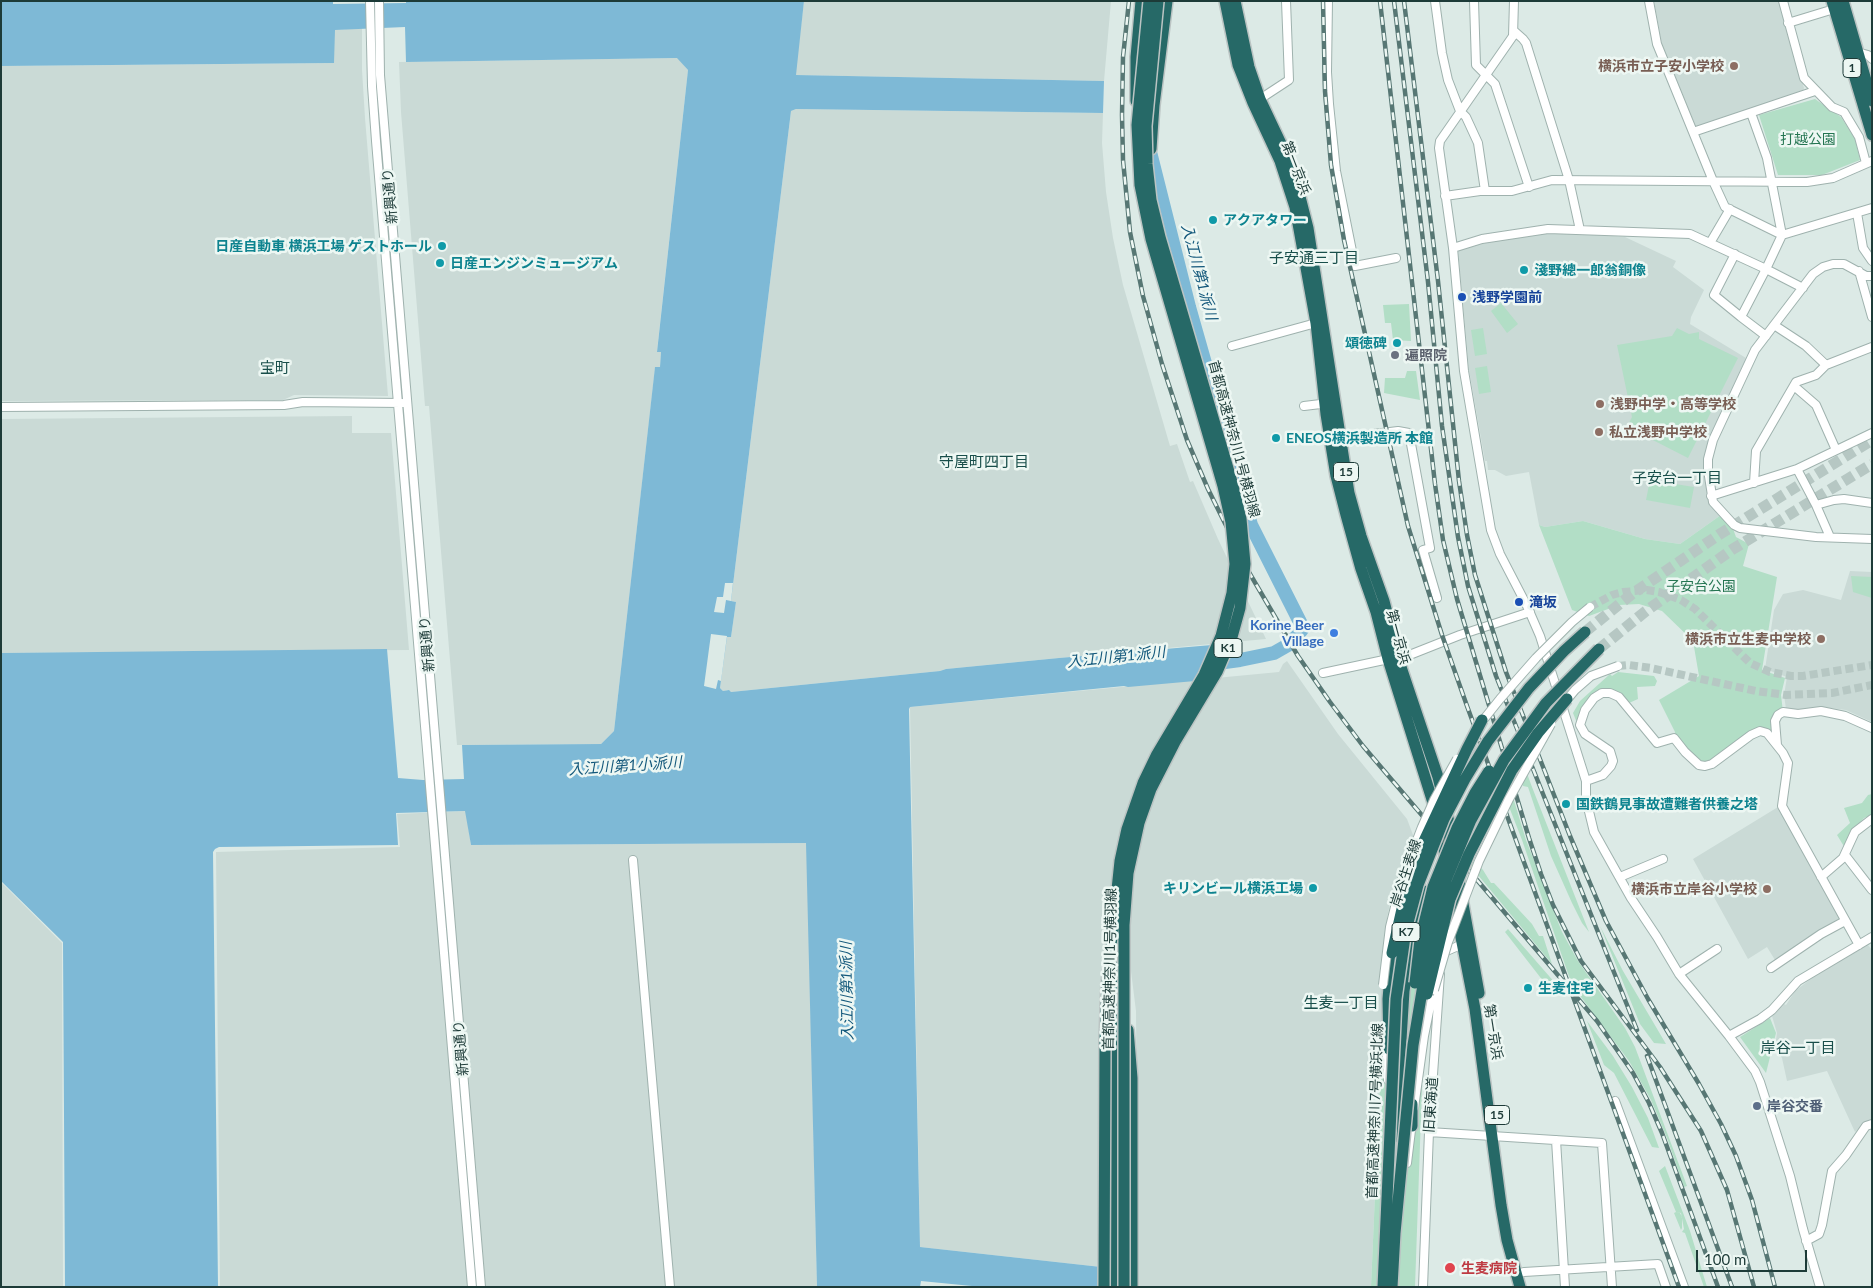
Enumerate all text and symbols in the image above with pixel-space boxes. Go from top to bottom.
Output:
place label: 横浜市立子安小学校 [1598,58,1724,74]
road number: 1 [1843,58,1861,78]
marker: 横浜市立子安小学校 [1728,60,1740,72]
park label: 打越公園 [1780,131,1836,147]
street label: 第一京浜 [1278,139,1314,197]
street label: 新興通り [379,167,401,225]
place label: アクアタワー [1223,212,1307,228]
marker: アクアタワー [1207,214,1219,226]
water label: 入江川第1派川 [1178,222,1220,322]
place label: 日産自動車 横浜工場 ゲストホール [215,238,432,254]
marker: 日産自動車 横浜工場 ゲストホール [436,240,448,252]
district label: 子安通三丁目 [1269,249,1359,267]
place label: 日産エンジンミュージアム [450,255,618,271]
marker: 日産エンジンミュージアム [434,257,446,269]
place label: 淺野總一郎翁銅像 [1534,262,1646,278]
marker: 淺野總一郎翁銅像 [1518,264,1530,276]
place label: 浅野学園前 [1472,289,1542,305]
marker: 浅野学園前 [1456,291,1468,303]
place label: 頌徳碑 [1345,335,1387,351]
marker: 頌徳碑 [1391,337,1403,349]
place label: 遍照院 [1405,347,1447,363]
marker: 遍照院 [1389,349,1401,361]
district label: 宝町 [260,359,290,377]
street label: 首都高速神奈川1号横羽線 [1205,359,1263,519]
place label: 浅野中学・高等学校 [1610,396,1736,412]
marker: 浅野中学・高等学校 [1594,398,1606,410]
place label: 私立浅野中学校 [1609,424,1707,440]
marker: 私立浅野中学校 [1593,426,1605,438]
place label: ENEOS横浜製造所 本館 [1286,430,1433,446]
marker: ENEOS横浜製造所 本館 [1270,432,1282,444]
district label: 守屋町四丁目 [939,453,1029,471]
road number: 15 [1334,462,1358,482]
district label: 子安台一丁目 [1632,469,1722,487]
park label: 子安台公園 [1666,578,1736,594]
place label: 滝坂 [1529,594,1557,610]
marker: 滝坂 [1513,596,1525,608]
street label: 第一京浜 [1383,608,1413,666]
street label: 新興通り [416,615,438,673]
place label: Korine Beer Village [1250,617,1324,650]
marker: Korine Beer Village [1328,627,1340,639]
place label: 横浜市立生麦中学校 [1685,631,1811,647]
marker: 横浜市立生麦中学校 [1815,633,1827,645]
road number: K1 [1214,638,1242,658]
water label: 入江川第1派川 [1066,643,1166,671]
water label: 入江川第1小派川 [568,753,682,779]
place label: 国鉄鶴見事故遭難者供養之塔 [1576,796,1758,812]
marker: 国鉄鶴見事故遭難者供養之塔 [1560,798,1572,810]
street label: 岸谷生麦線 [1387,837,1425,909]
place label: キリンビール横浜工場 [1163,880,1303,896]
place label: 横浜市立岸谷小学校 [1631,881,1757,897]
marker: キリンビール横浜工場 [1307,882,1319,894]
marker: 横浜市立岸谷小学校 [1761,883,1773,895]
street label: 首都高速神奈川1号横羽線 [1100,888,1120,1050]
road number: K7 [1392,922,1420,942]
water label: 入江川第1派川 [837,942,857,1040]
place label: 生麦住宅 [1538,980,1594,996]
marker: 生麦住宅 [1522,982,1534,994]
district label: 生麦一丁目 [1304,994,1378,1012]
street label: 第一京浜 [1480,1003,1506,1061]
street label: 新興通り [450,1019,472,1077]
street label: 首都高速神奈川7号横浜北線 [1364,1023,1386,1199]
district label: 岸谷一丁目 [1761,1039,1835,1057]
street label: 旧東海道 [1421,1076,1441,1134]
place label: 岸谷交番 [1767,1098,1823,1114]
marker: 岸谷交番 [1751,1100,1763,1112]
road number: 15 [1484,1106,1510,1124]
scale bar [1698,1240,1809,1272]
text: 100 m [1704,1250,1746,1268]
place label: 生麦病院 [1461,1260,1517,1276]
marker: 生麦病院 [1443,1261,1457,1275]

